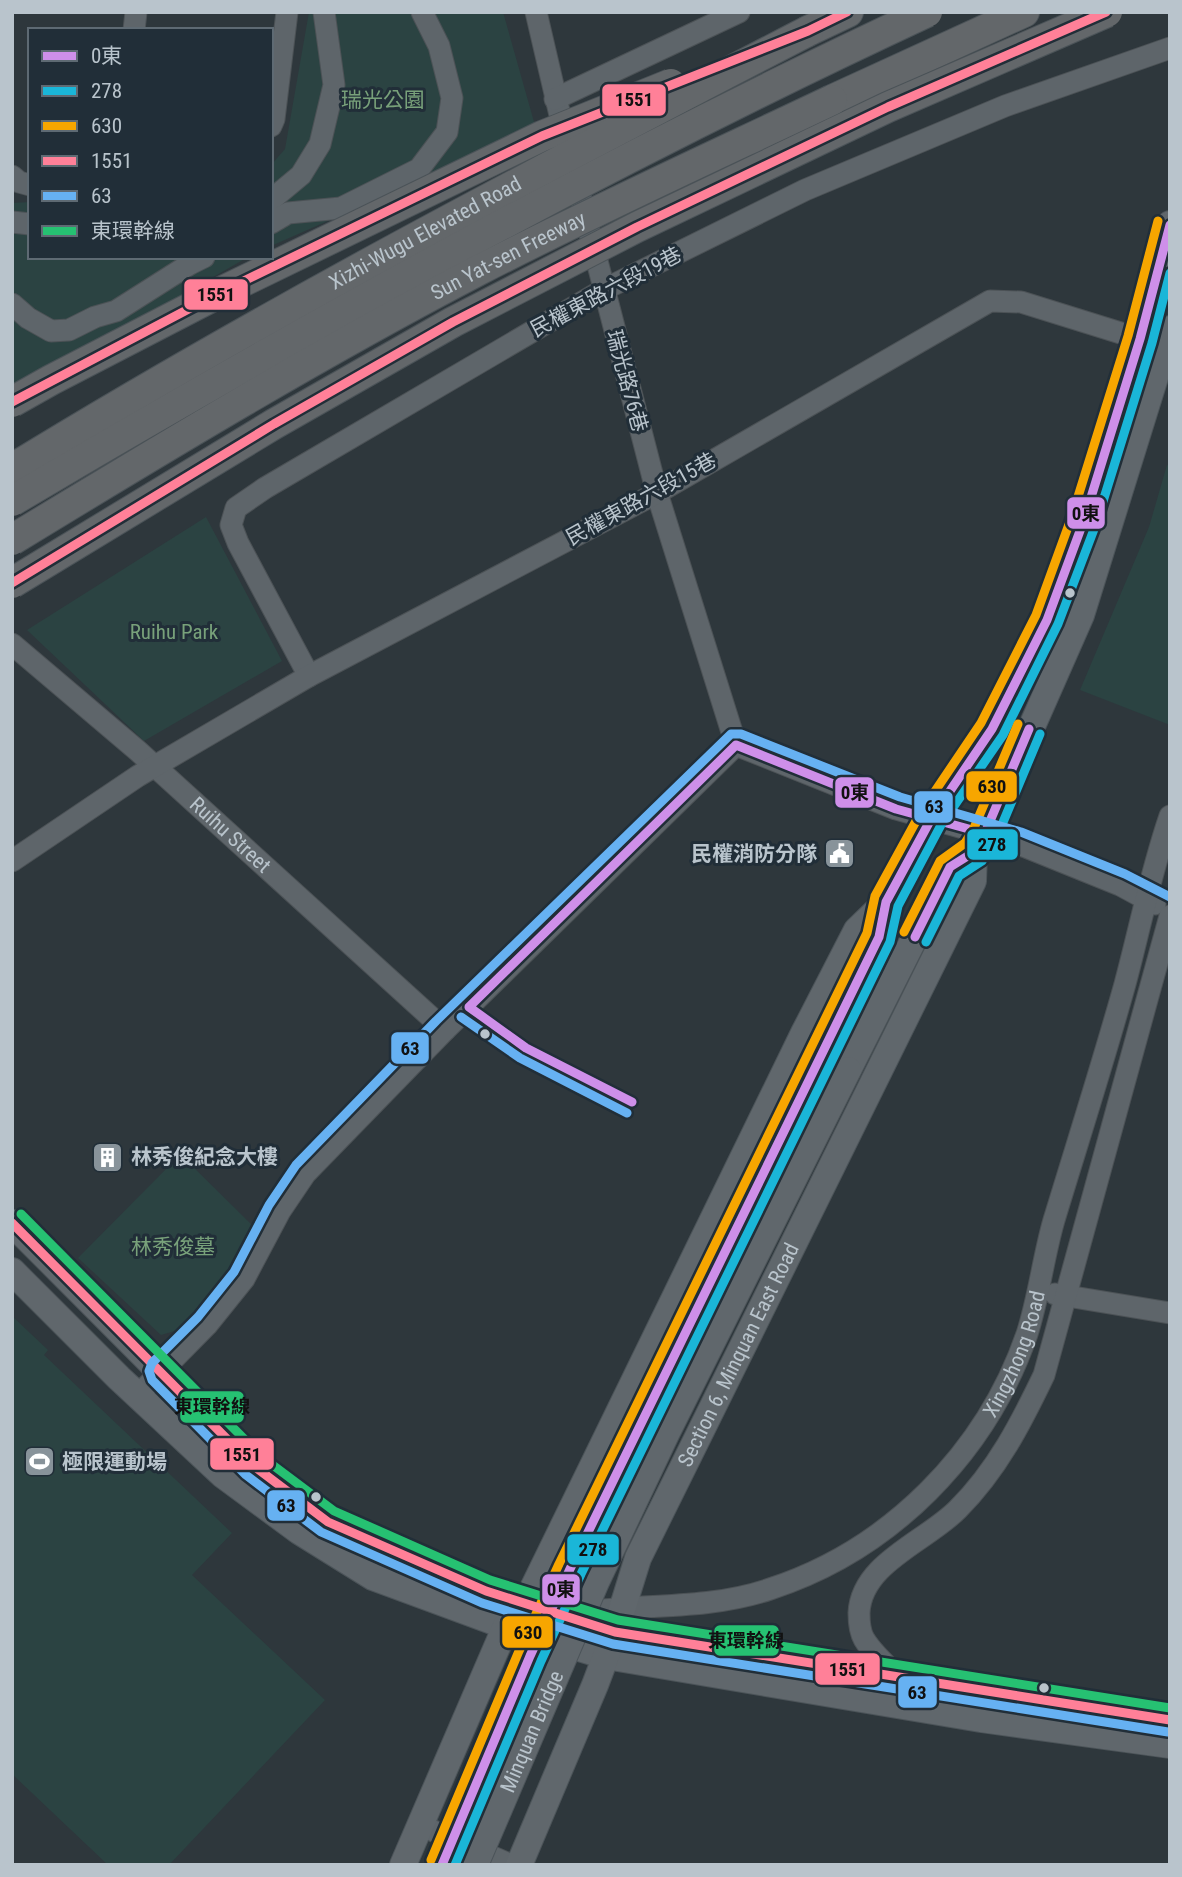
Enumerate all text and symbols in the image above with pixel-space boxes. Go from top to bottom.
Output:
legend [28,28,273,259]
text: 0東 [91,44,122,68]
text: 278 [91,79,122,103]
line badge: 1551 [601,83,667,117]
park label: 瑞光公園 [341,88,425,112]
text: 1551 [615,88,653,111]
text: 630 [91,114,122,138]
text: 1551 [91,149,132,173]
street label: Xizhi-Wugu Elevated Road [325,171,525,295]
text: 63 [91,184,112,208]
street label: Sun Yat-sen Freeway [427,206,590,305]
text: 東環幹線 [91,219,175,243]
street label: 民權東路六段19巷 [526,242,686,342]
line badge: 1551 [183,278,249,311]
text: 1551 [197,283,235,306]
street label: 瑞光路76巷 [602,327,652,435]
street label: 民權東路六段15巷 [562,448,720,550]
line badge: 0東 [1066,496,1106,530]
text: 0東 [1072,502,1100,525]
unlabelled marker [1063,586,1077,600]
park label: Ruihu Park [130,620,219,644]
line badge: 630 [965,770,1018,803]
text: 630 [978,775,1006,798]
line badge: 0東 [834,776,875,809]
text: 0東 [841,781,869,804]
line badge: 63 [913,790,954,824]
street label: Ruihu Street [185,792,276,878]
text: 63 [924,795,944,818]
line badge: 278 [966,828,1019,861]
text: 278 [978,833,1006,856]
public building icon: 民權消防分隊 [823,837,857,871]
place label: 民權消防分隊 [691,842,818,866]
unlabelled marker [478,1027,492,1041]
line badge: 63 [390,1031,430,1065]
text: 63 [400,1037,420,1060]
building icon: 林秀俊紀念大樓 [91,1140,125,1174]
place label: 林秀俊紀念大樓 [131,1145,278,1169]
park label: 林秀俊墓 [131,1235,215,1259]
street label: Section 6, Minquan East Road [673,1239,804,1471]
street label: Xingzhong Road [978,1289,1050,1421]
line badge: 東環幹線 [179,1390,245,1424]
text: 東環幹線 [174,1395,250,1418]
line badge: 1551 [209,1437,275,1471]
text: 1551 [223,1443,261,1466]
sports icon: 極限運動場 [22,1445,56,1479]
place label: 極限運動場 [62,1450,167,1474]
line badge: 63 [266,1489,306,1522]
unlabelled marker [309,1490,323,1504]
text: 63 [276,1494,296,1517]
line badge: 278 [566,1533,620,1566]
text: 278 [579,1538,607,1561]
line badge: 0東 [541,1573,581,1606]
text: 0東 [547,1578,575,1601]
line badge: 630 [501,1615,554,1649]
text: 630 [514,1621,542,1644]
line badge: 東環幹線 [713,1624,780,1657]
text: 東環幹線 [708,1629,784,1652]
line badge: 1551 [814,1652,881,1686]
text: 1551 [829,1658,867,1681]
street label: Minquan Bridge [495,1667,569,1796]
line badge: 63 [897,1675,938,1709]
text: 63 [907,1681,927,1704]
unlabelled marker [1037,1681,1051,1695]

